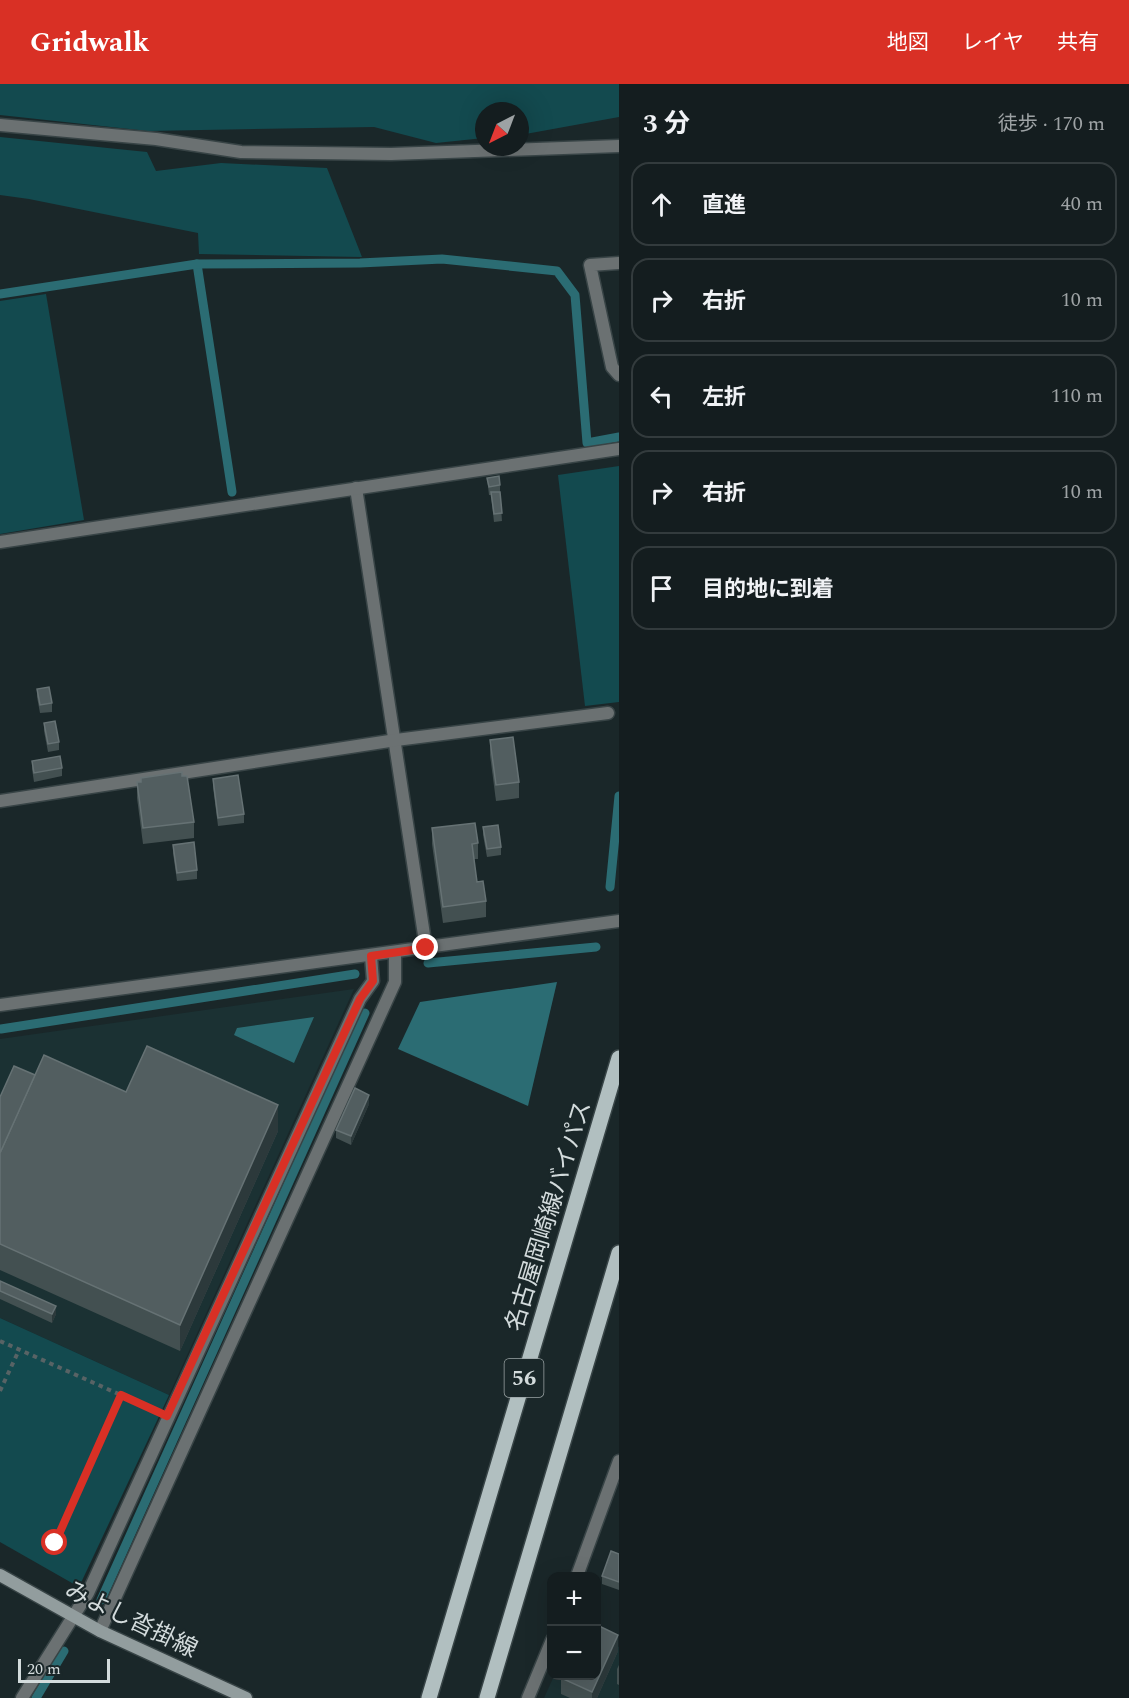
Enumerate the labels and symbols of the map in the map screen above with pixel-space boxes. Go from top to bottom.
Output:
north arrow [475,102,529,156]
route end [412,934,438,960]
street label: 名古屋岡崎線バイパス [497,1096,601,1336]
road number: 56 [504,1359,544,1397]
route start [41,1529,67,1555]
street label: みよし沓掛線 [58,1572,204,1668]
scale bar [18,1656,110,1684]

